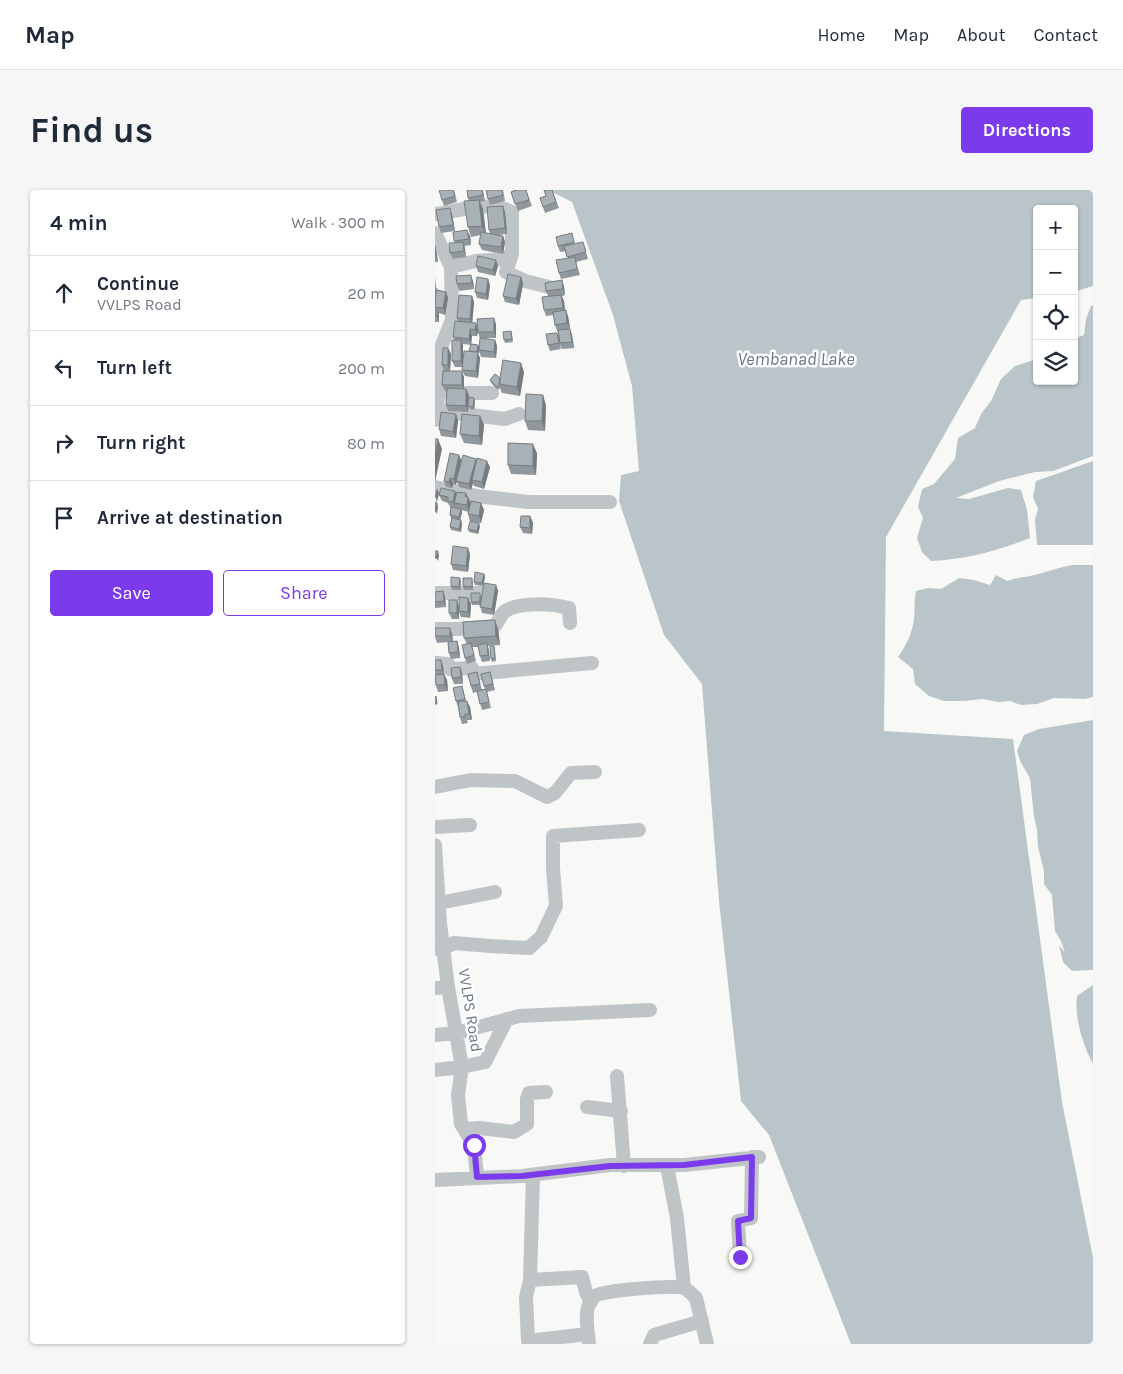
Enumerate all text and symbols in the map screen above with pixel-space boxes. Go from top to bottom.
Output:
text: Map [25,21,75,49]
text: Home [817,24,865,46]
text: Map [893,24,929,46]
text: About [957,24,1006,46]
text: Contact [1034,24,1098,46]
button: Directions [961,107,1093,153]
text: Find us [30,110,153,151]
map controls [1033,205,1078,385]
button: + [1033,205,1078,250]
text: 4 min [50,211,108,235]
text: Walk · 300 m [291,213,385,232]
button: − [1033,250,1078,295]
text: Continue [97,273,179,295]
icon: ahead [50,279,78,307]
text: 20 m [347,284,385,303]
text: VVLPS Road [97,295,182,314]
button: locate [1033,295,1078,340]
button: layers [1033,340,1078,385]
water label: Vembanad Lake [737,348,855,370]
icon: left [50,354,78,382]
text: Turn left [97,357,172,379]
text: 200 m [338,359,385,378]
icon: right [50,429,78,457]
text: Turn right [97,432,186,454]
text: 80 m [347,434,385,453]
icon: arrive [50,504,78,532]
text: Arrive at destination [97,507,283,529]
button: Save [50,570,213,616]
button: Share [223,570,385,616]
street label: VVLPS Road [455,967,487,1053]
route start [463,1134,486,1157]
route end [729,1246,752,1269]

